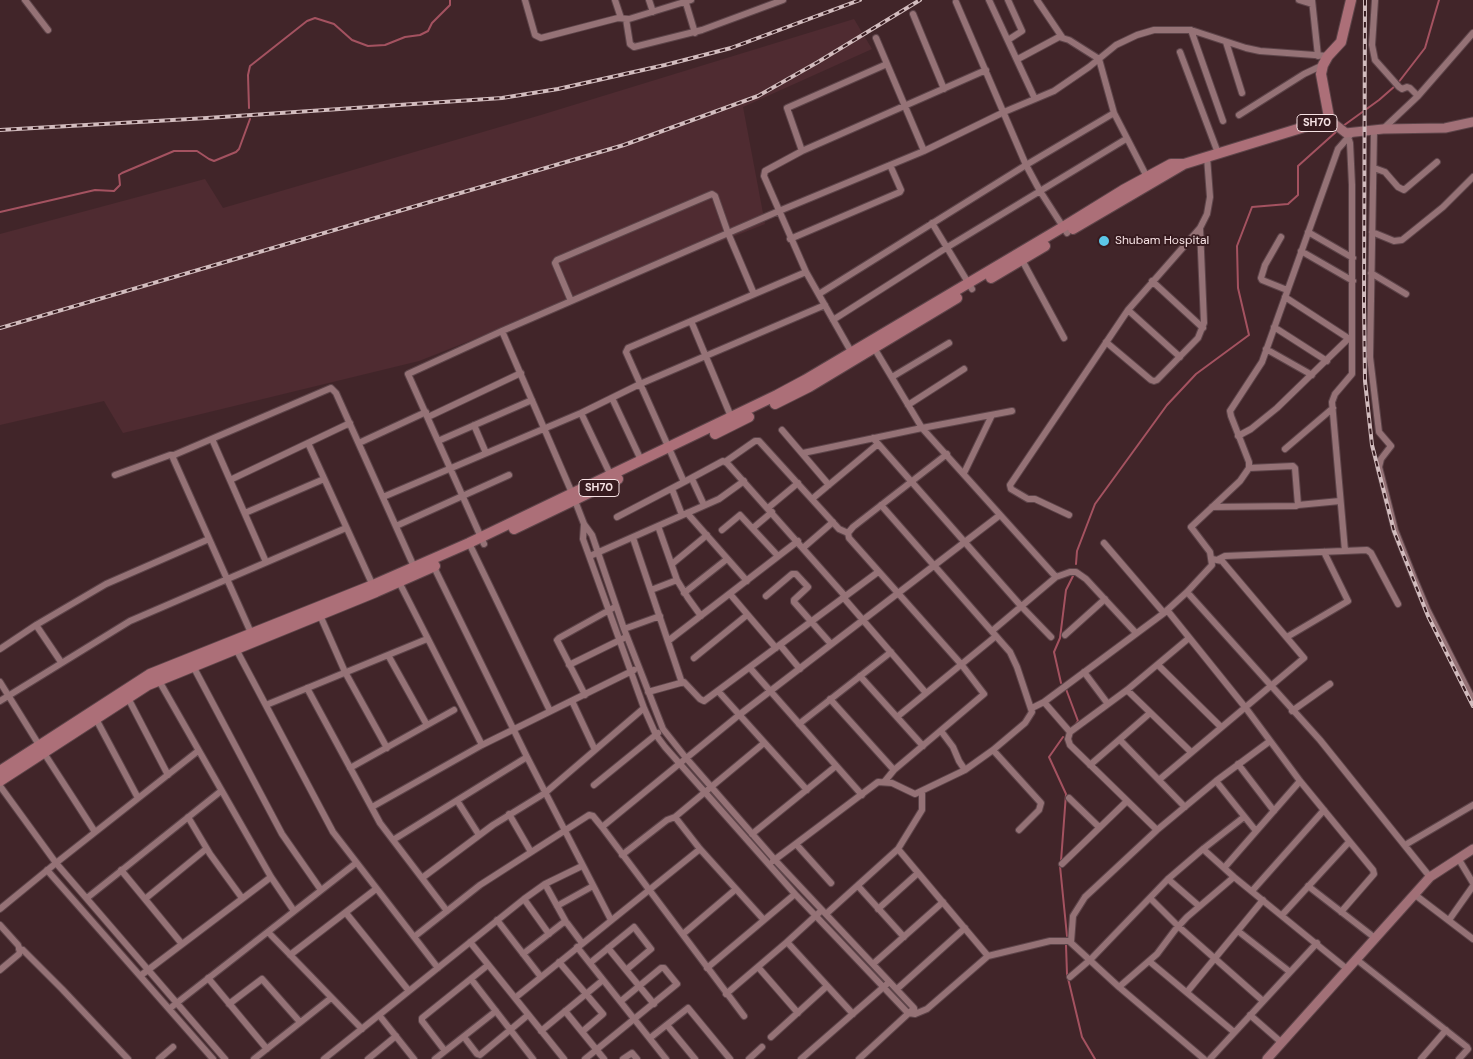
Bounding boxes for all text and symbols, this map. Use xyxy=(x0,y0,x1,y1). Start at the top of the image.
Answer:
road number: SH70 xyxy=(1297,115,1337,132)
marker: Shubam Hospital xyxy=(1097,234,1111,248)
place label: Shubam Hospital xyxy=(1115,234,1209,248)
road number: SH70 xyxy=(579,479,619,496)

